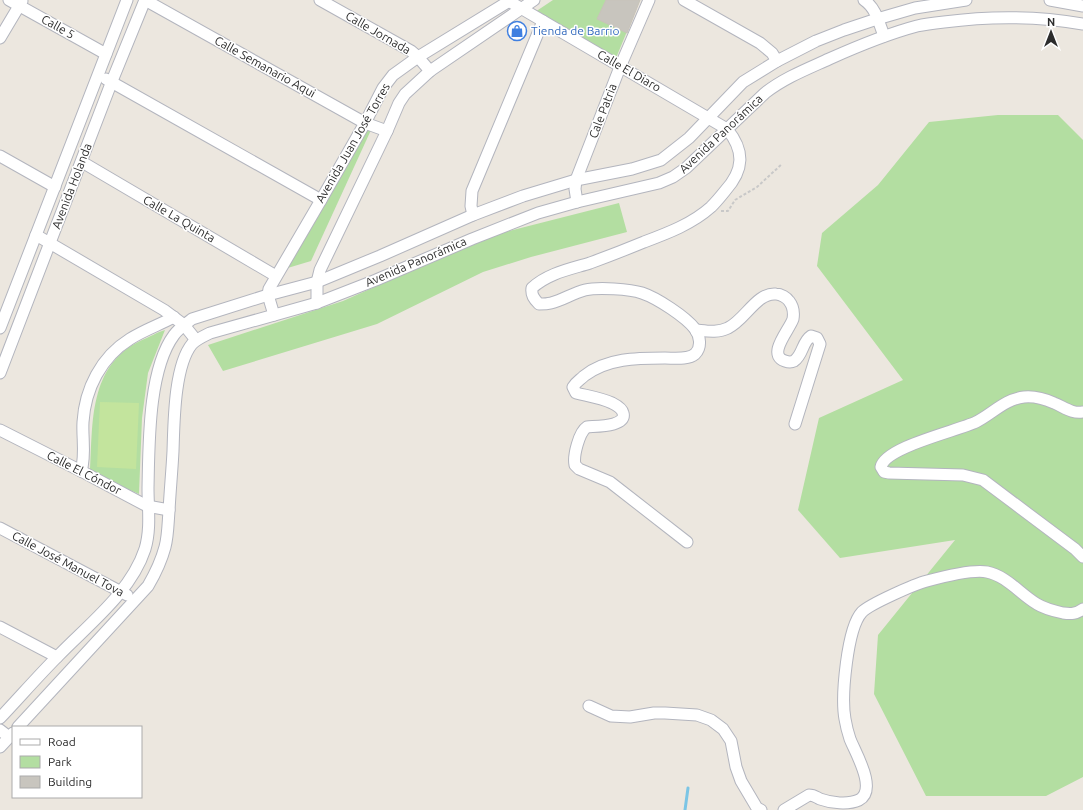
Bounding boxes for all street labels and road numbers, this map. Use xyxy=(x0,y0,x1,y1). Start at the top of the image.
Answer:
street label: Calle Jornada xyxy=(343,9,413,56)
street label: Calle 5 xyxy=(39,12,77,41)
street label: Calle Semanario Aqui xyxy=(212,33,318,100)
street label: Calle El Diaro xyxy=(595,47,663,94)
street label: Avenida Juan José Torres xyxy=(313,81,392,205)
street label: Cale Patria xyxy=(586,82,619,140)
street label: Avenida Panorámica xyxy=(677,92,765,175)
street label: Avenida Holanda xyxy=(49,141,94,230)
street label: Calle La Quinta xyxy=(141,193,218,244)
street label: Avenida Panorámica xyxy=(363,234,468,289)
street label: Calle El Cóndor xyxy=(45,448,124,497)
street label: Calle José Manuel Tova xyxy=(10,529,126,599)

